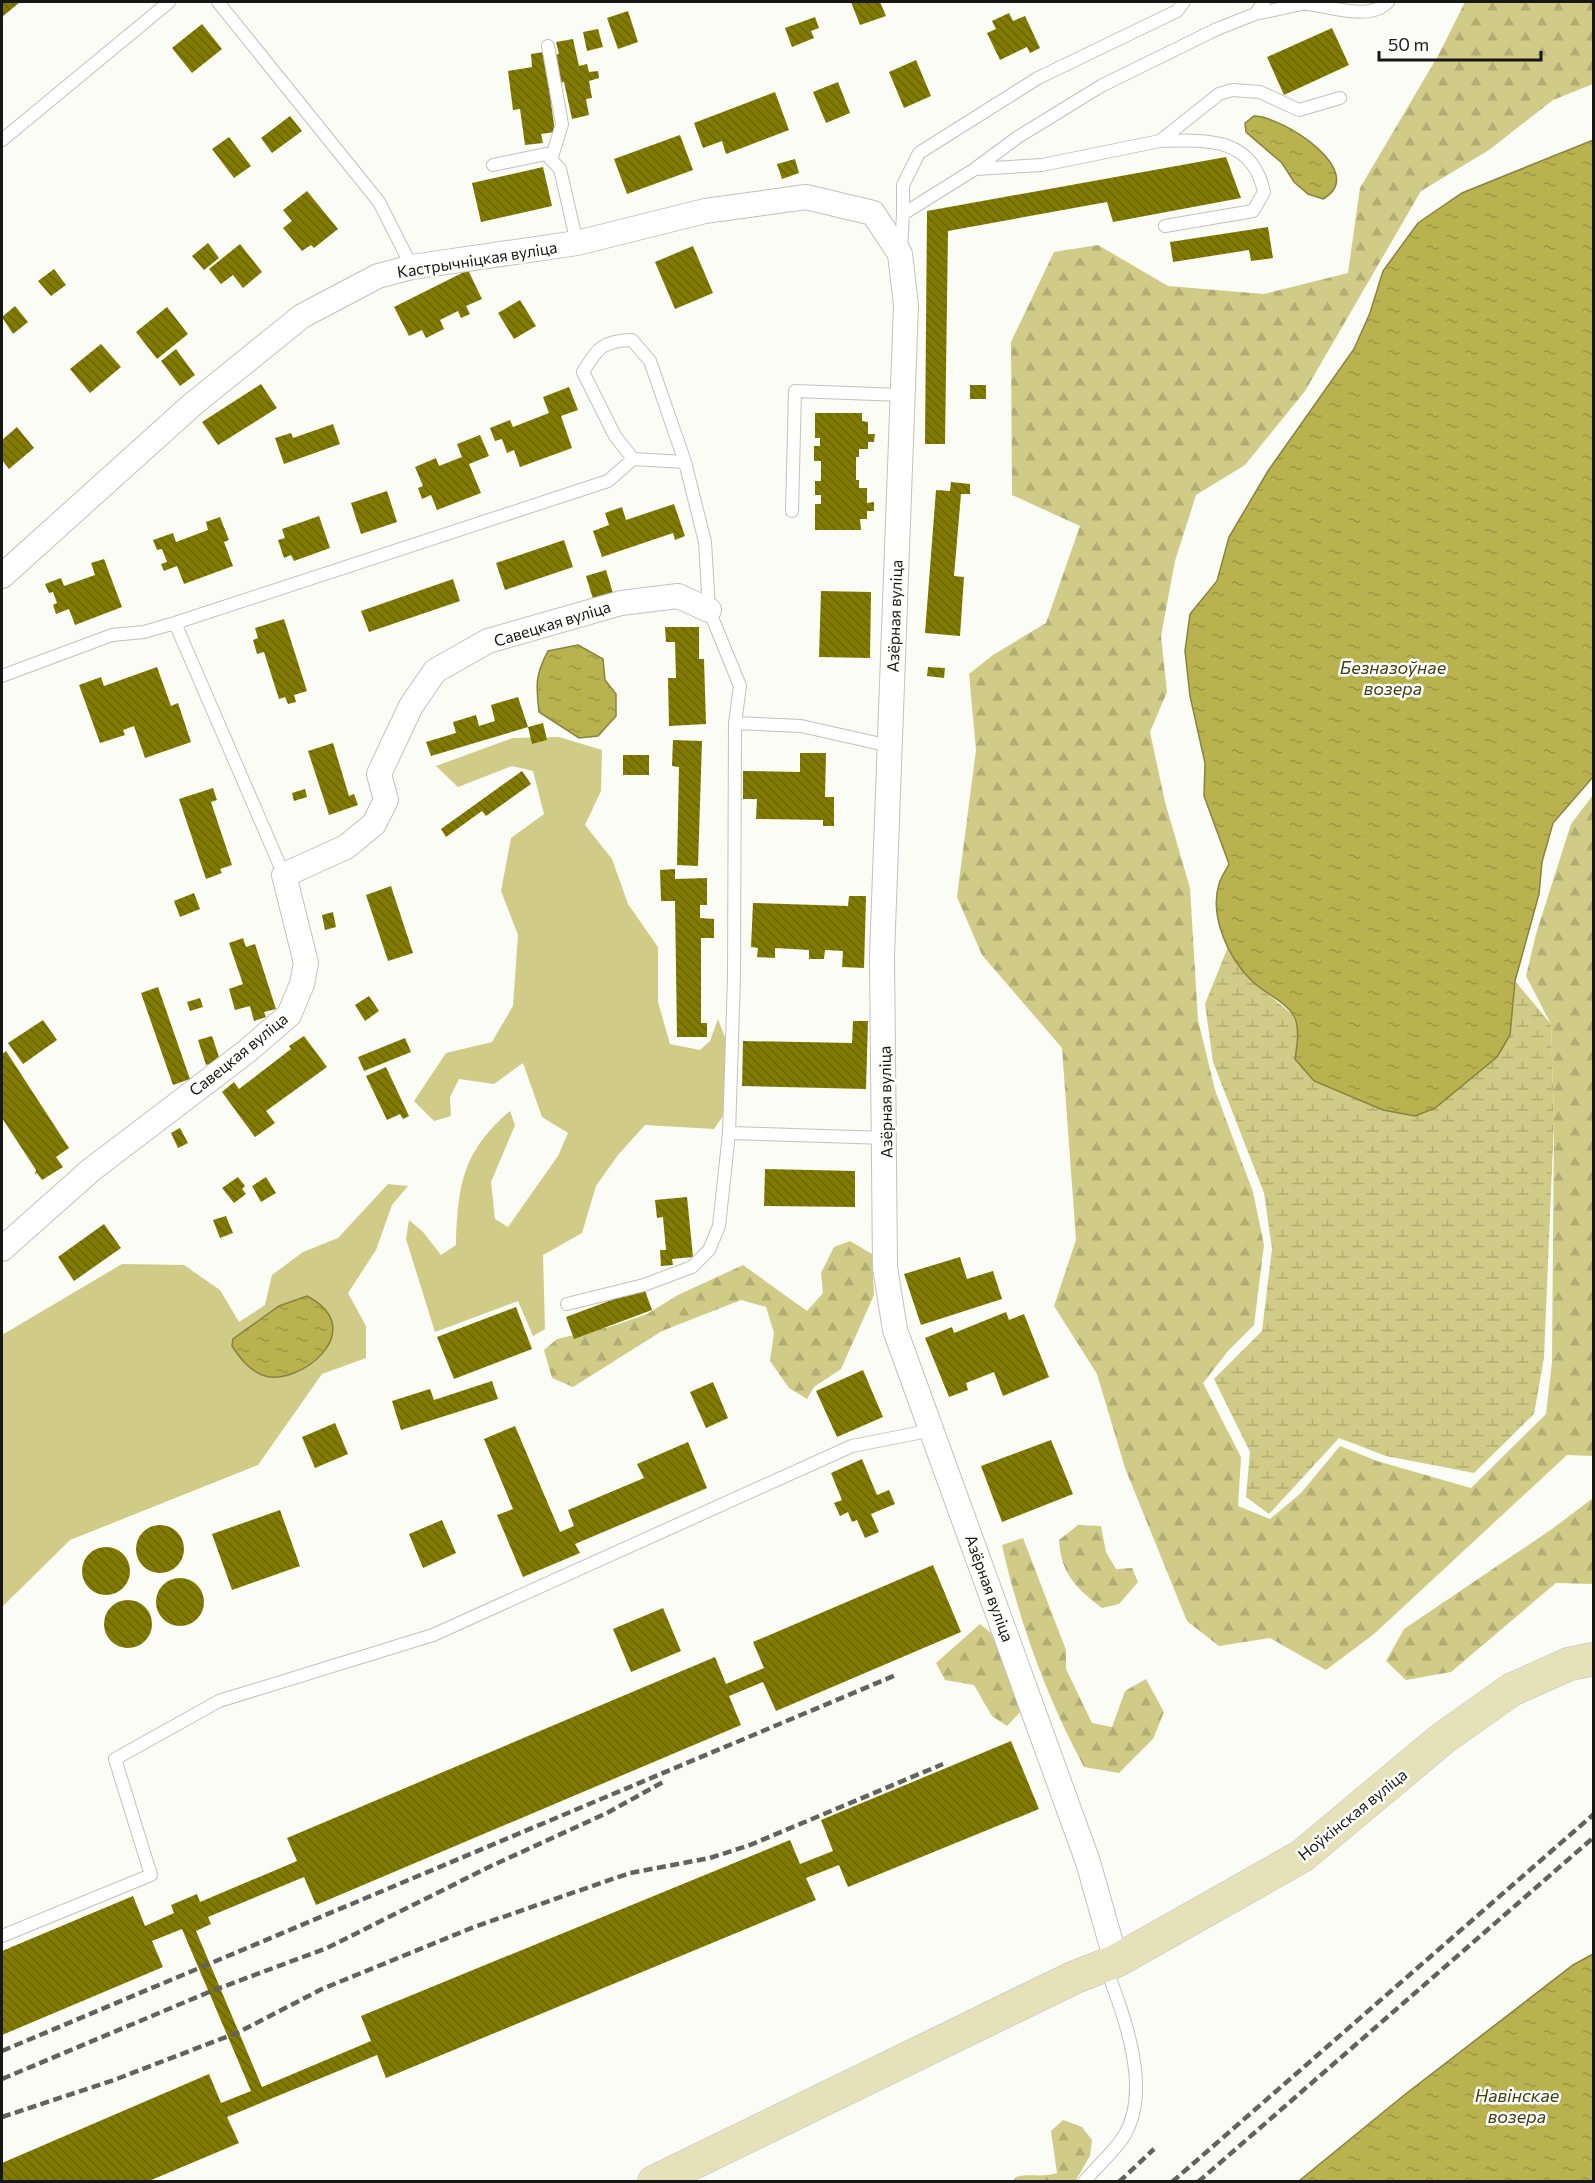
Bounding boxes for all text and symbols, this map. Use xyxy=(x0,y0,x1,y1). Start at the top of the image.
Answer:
scale bar xyxy=(1379,24,1541,62)
text: 50 m xyxy=(1388,33,1429,55)
street label: Кастрычніцкая вуліца xyxy=(396,237,558,281)
street label: Азёрная вуліца xyxy=(883,559,905,673)
street label: Савецкая вуліца xyxy=(491,596,613,650)
water label: Безназоўнае возера xyxy=(1340,656,1447,699)
street label: Савецкая вуліца xyxy=(185,1009,291,1099)
street label: Азёрная вуліца xyxy=(875,1046,895,1158)
street label: Азёрная вуліца xyxy=(962,1532,1018,1644)
street label: Ноўкінская вуліца xyxy=(1294,1764,1410,1864)
water label: Навінскае возера xyxy=(1475,2084,1560,2127)

